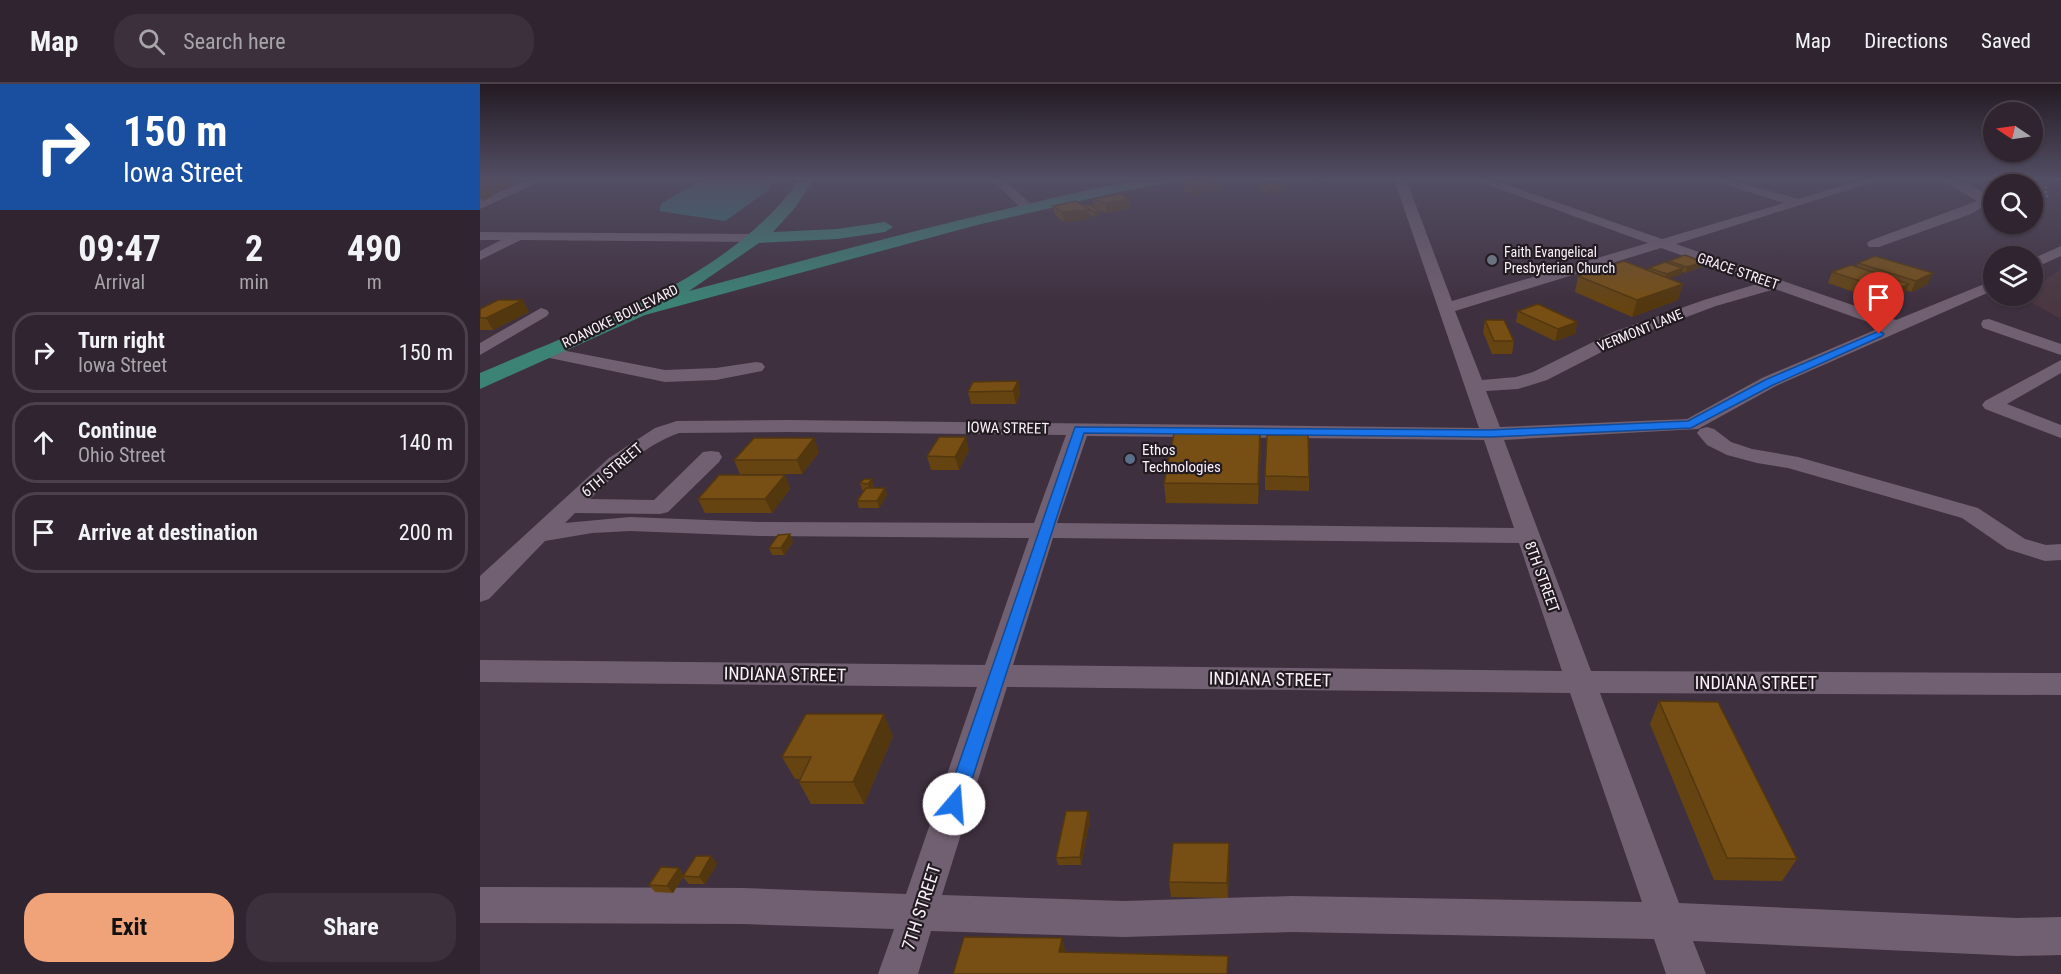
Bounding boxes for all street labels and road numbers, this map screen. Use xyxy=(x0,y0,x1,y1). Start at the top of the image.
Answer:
street label: GRACE STREET xyxy=(1695,250,1781,292)
street label: ROANOKE BOULEVARD xyxy=(559,281,681,351)
street label: VERMONT LANE xyxy=(1595,306,1685,354)
street label: IOWA STREET xyxy=(967,418,1050,438)
street label: 6TH STREET xyxy=(578,439,646,501)
street label: 8TH STREET xyxy=(1521,539,1563,615)
street label: INDIANA STREET xyxy=(724,662,846,686)
street label: INDIANA STREET xyxy=(1209,667,1331,691)
street label: INDIANA STREET xyxy=(1695,672,1817,693)
street label: 7TH STREET xyxy=(897,861,945,953)

